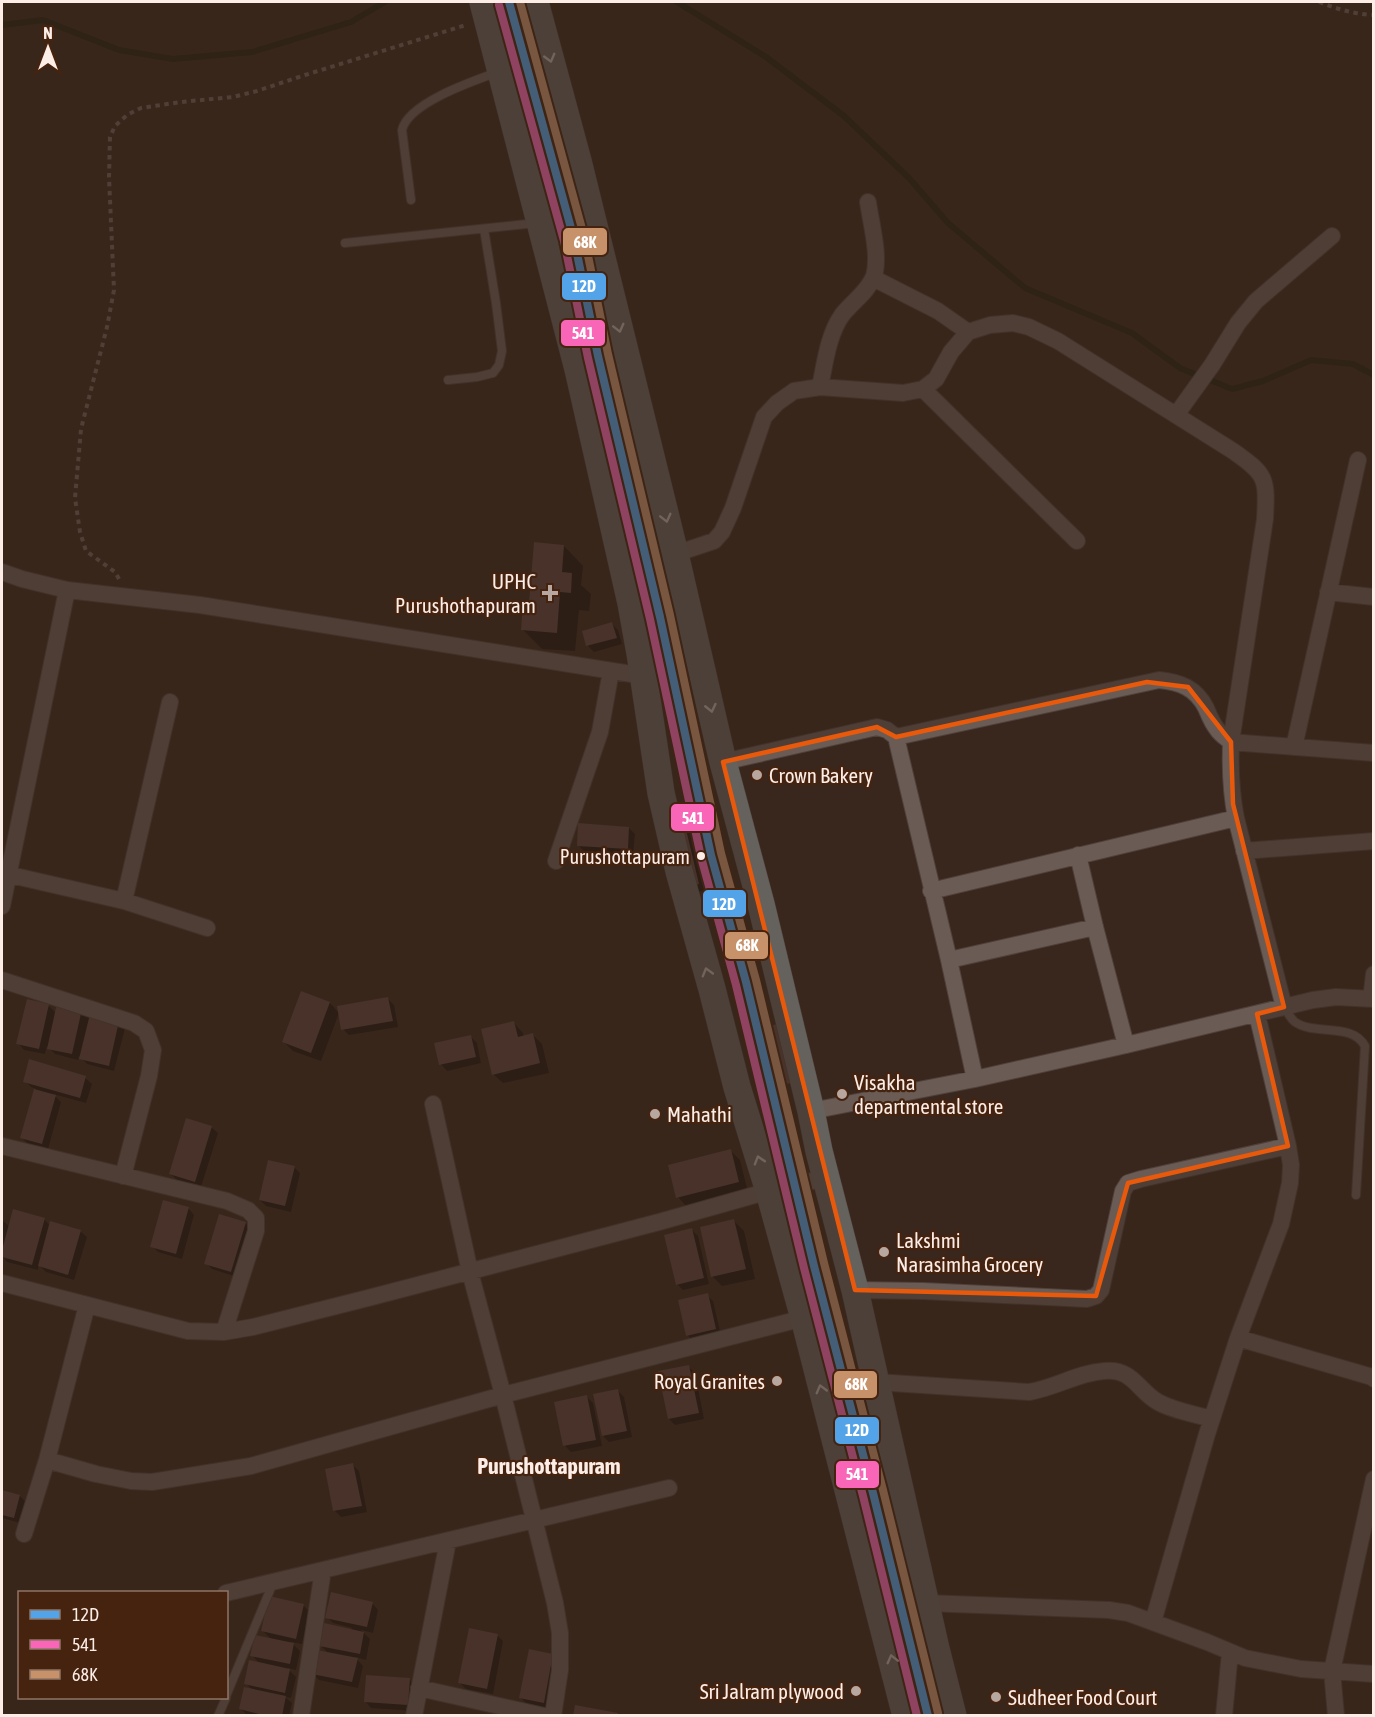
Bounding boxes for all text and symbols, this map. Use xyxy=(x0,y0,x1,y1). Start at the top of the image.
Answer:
north arrow xyxy=(18,18,78,78)
text: N xyxy=(43,24,53,42)
one-way arrow xyxy=(543,53,556,63)
line badge: 68K xyxy=(562,227,608,256)
text: 68K xyxy=(574,233,597,251)
line badge: 12D xyxy=(561,272,607,301)
text: 12D xyxy=(572,277,596,295)
line badge: 541 xyxy=(560,319,606,347)
one-way arrow xyxy=(612,323,625,333)
text: 541 xyxy=(572,324,595,342)
one-way arrow xyxy=(658,513,671,523)
place label: UPHC Purushothapuram xyxy=(395,569,537,617)
marker: UPHC Purushothapuram xyxy=(541,584,559,602)
one-way arrow xyxy=(703,702,716,712)
place label: Crown Bakery xyxy=(769,763,873,787)
marker: Crown Bakery xyxy=(750,768,764,782)
line badge: 541 xyxy=(670,803,715,832)
text: 541 xyxy=(682,809,705,827)
place label: Purushottapuram xyxy=(560,845,690,868)
marker: Purushottapuram xyxy=(695,850,707,862)
line badge: 12D xyxy=(702,889,747,918)
text: 12D xyxy=(712,895,736,913)
line badge: 68K xyxy=(724,931,769,960)
text: 68K xyxy=(736,936,759,954)
one-way arrow xyxy=(702,967,714,978)
place label: Visakha departmental store xyxy=(854,1070,1003,1118)
marker: Visakha departmental store xyxy=(835,1087,849,1101)
place label: Mahathi xyxy=(667,1102,732,1126)
marker: Mahathi xyxy=(648,1107,662,1121)
one-way arrow xyxy=(754,1155,766,1166)
place label: Lakshmi Narasimha Grocery xyxy=(896,1228,1044,1276)
marker: Lakshmi Narasimha Grocery xyxy=(877,1245,891,1259)
place label: Royal Granites xyxy=(654,1369,765,1393)
line badge: 68K xyxy=(833,1370,878,1399)
marker: Royal Granites xyxy=(770,1374,784,1388)
text: 68K xyxy=(845,1375,868,1393)
one-way arrow xyxy=(816,1384,828,1395)
line badge: 12D xyxy=(834,1416,880,1445)
text: 12D xyxy=(845,1421,869,1439)
district label: Purushottapuram xyxy=(477,1453,621,1479)
line badge: 541 xyxy=(835,1460,880,1489)
text: 541 xyxy=(846,1465,869,1483)
legend xyxy=(18,1591,228,1699)
text: 12D xyxy=(72,1604,99,1625)
text: 541 xyxy=(72,1634,97,1655)
one-way arrow xyxy=(887,1654,899,1665)
text: 68K xyxy=(72,1664,98,1685)
place label: Sri Jalram plywood xyxy=(700,1679,844,1703)
marker: Sri Jalram plywood xyxy=(849,1684,863,1698)
place label: Sudheer Food Court xyxy=(1008,1685,1157,1709)
marker: Sudheer Food Court xyxy=(989,1690,1003,1704)

